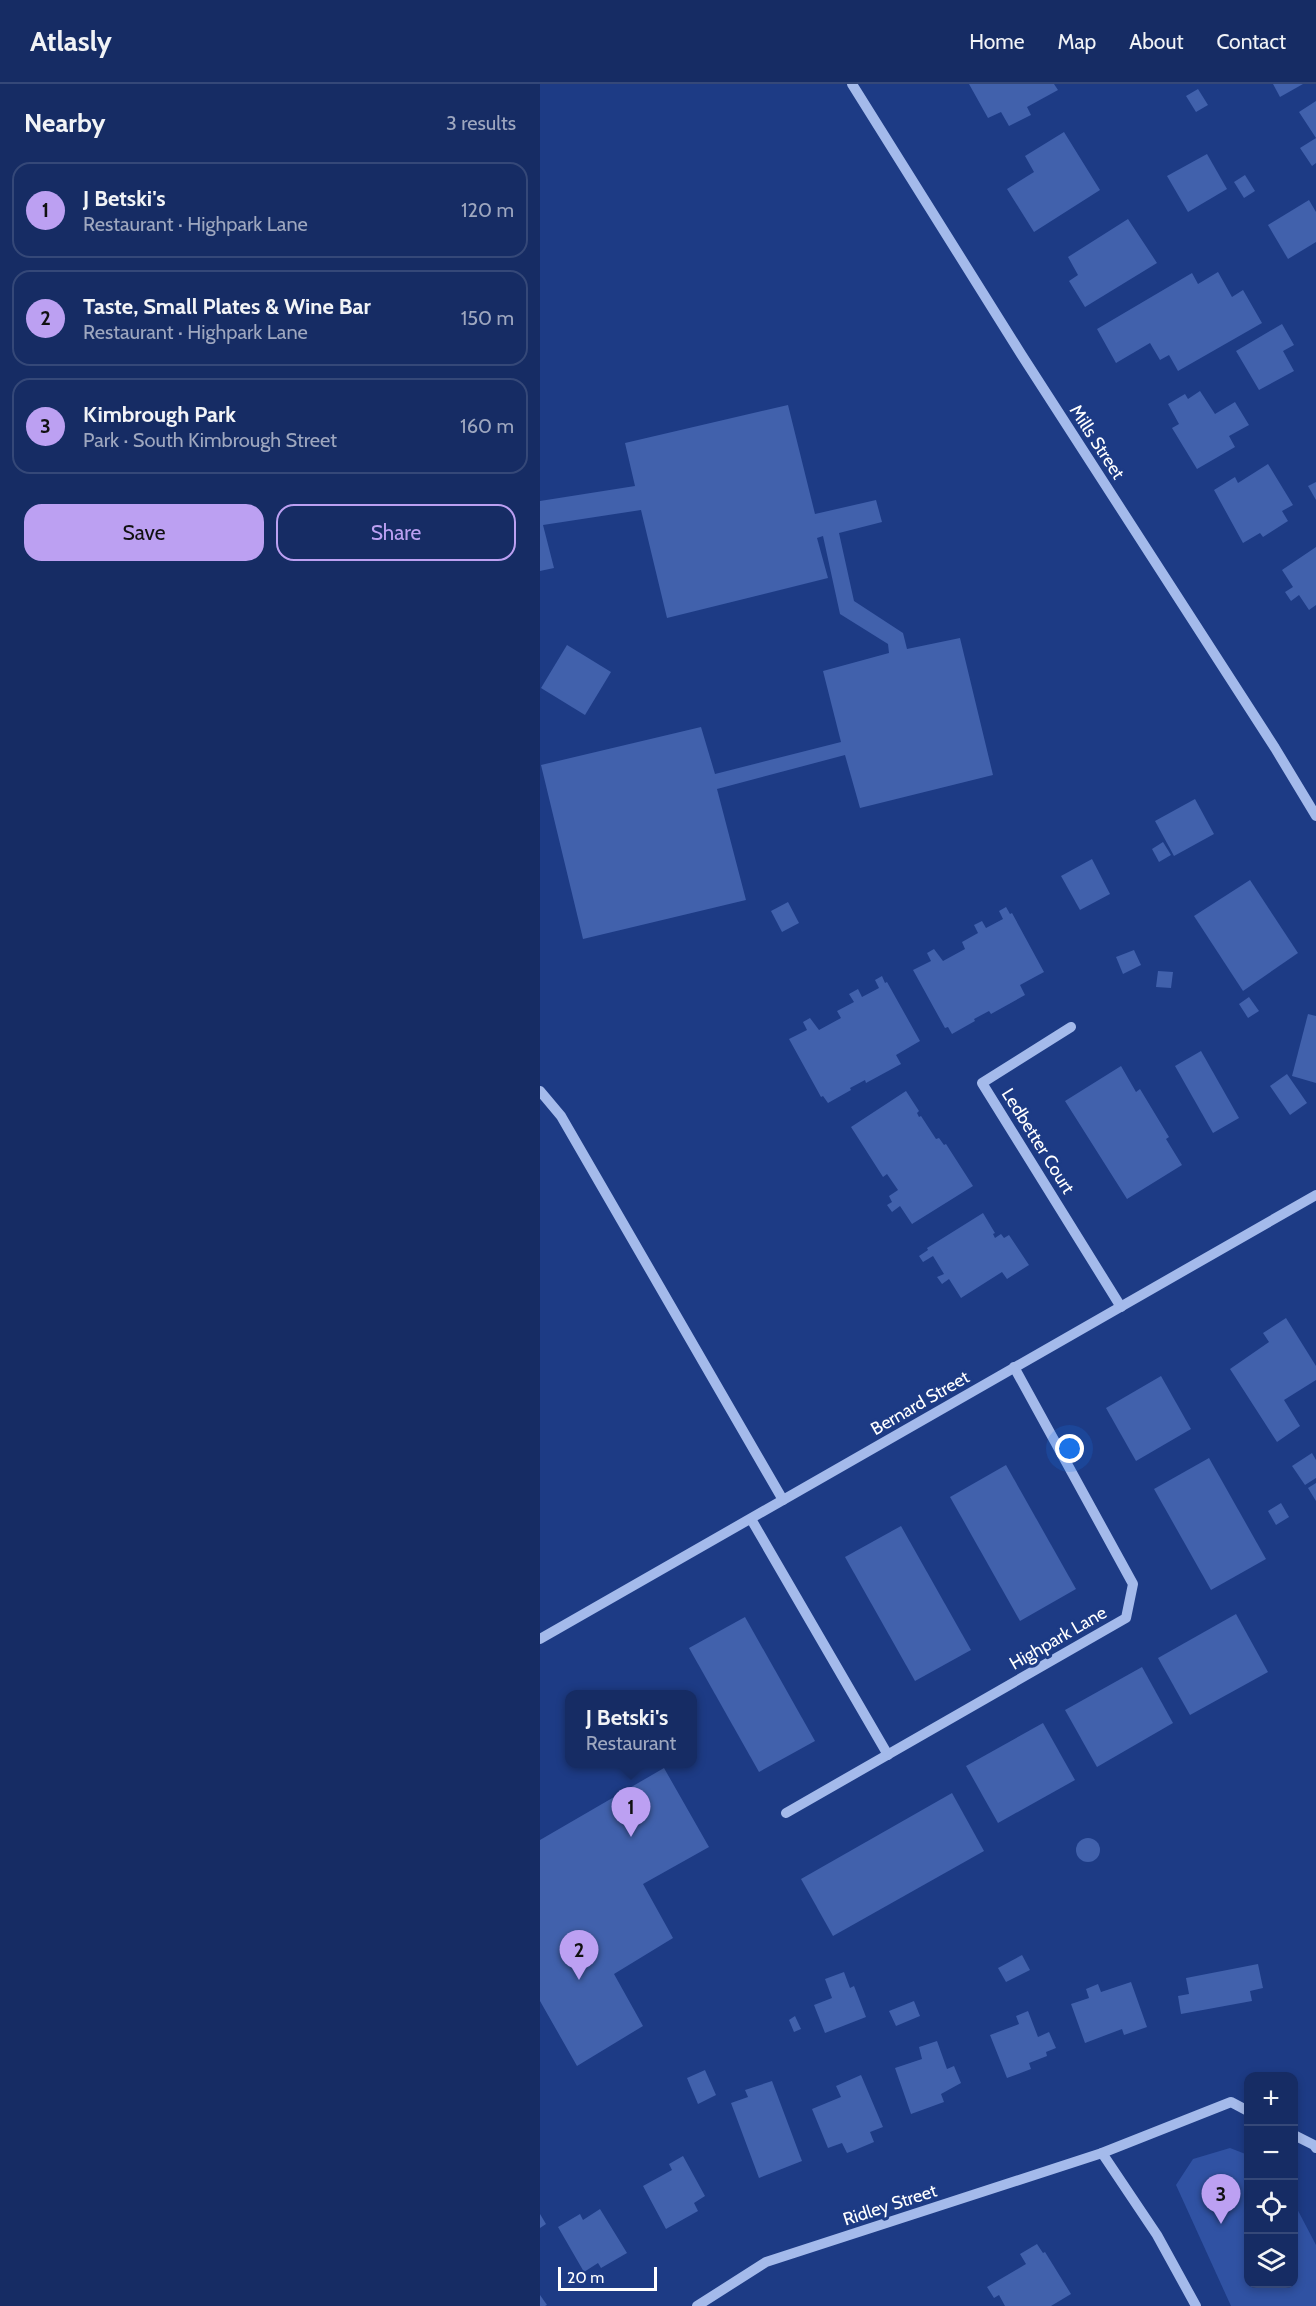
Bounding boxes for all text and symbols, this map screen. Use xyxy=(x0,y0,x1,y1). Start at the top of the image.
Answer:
text: Atlasly xyxy=(30,24,112,58)
text: Home xyxy=(969,29,1025,54)
text: Map xyxy=(1058,29,1096,54)
text: About xyxy=(1129,29,1183,54)
text: Contact xyxy=(1216,29,1286,54)
text: Nearby xyxy=(24,107,105,139)
text: 3 results xyxy=(446,111,516,135)
text: J Betski's xyxy=(83,185,166,212)
text: 1 xyxy=(42,198,49,222)
text: 120 m xyxy=(461,198,514,222)
text: Restaurant · Highpark Lane xyxy=(83,212,308,236)
text: Taste, Small Plates & Wine Bar xyxy=(83,293,371,320)
text: 2 xyxy=(40,306,51,330)
text: 150 m xyxy=(461,306,514,330)
text: Restaurant · Highpark Lane xyxy=(83,320,308,344)
text: Kimbrough Park xyxy=(83,401,236,428)
street label: Mills Street xyxy=(1065,401,1129,483)
text: 3 xyxy=(40,414,51,438)
text: 160 m xyxy=(460,414,514,438)
text: Park · South Kimbrough Street xyxy=(83,428,337,452)
button: Save xyxy=(24,504,264,561)
button: Share xyxy=(276,504,516,561)
street label: Ledbetter Court xyxy=(997,1084,1079,1198)
street label: Bernard Street xyxy=(867,1366,973,1440)
your location xyxy=(1055,1434,1084,1463)
street label: Highpark Lane xyxy=(1006,1601,1110,1675)
popup xyxy=(565,1690,697,1768)
text: J Betski's xyxy=(586,1704,668,1731)
text: Restaurant xyxy=(586,1731,676,1755)
pin: 1 xyxy=(612,1788,650,1837)
pin: 2 xyxy=(560,1930,598,1980)
map controls xyxy=(1244,2072,1298,2288)
button: + xyxy=(1244,2072,1298,2126)
button: − xyxy=(1244,2126,1298,2180)
pin: 3 xyxy=(1202,2174,1240,2224)
street label: Ridley Street xyxy=(840,2180,940,2230)
button: locate xyxy=(1244,2180,1298,2234)
button: layers xyxy=(1244,2234,1298,2288)
scale bar xyxy=(558,2264,657,2292)
text: 20 m xyxy=(567,2268,604,2287)

